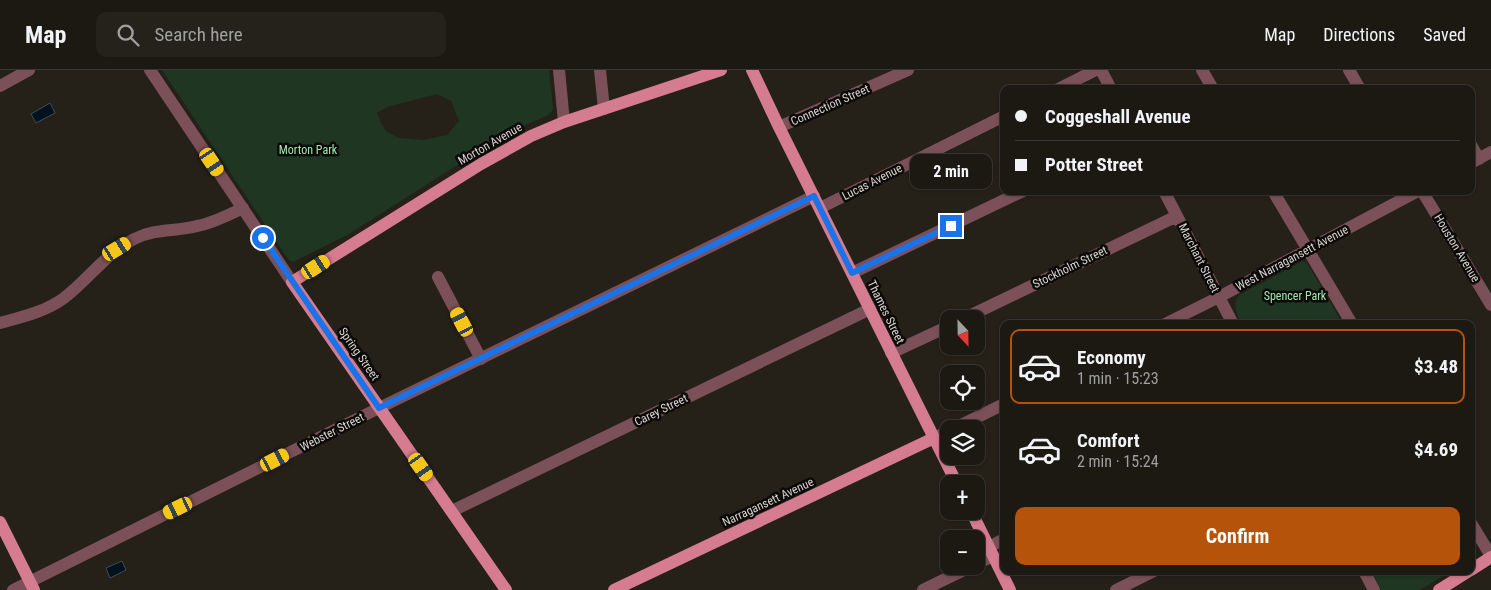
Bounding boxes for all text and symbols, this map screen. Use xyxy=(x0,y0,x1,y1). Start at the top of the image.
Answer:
search box xyxy=(96,12,446,57)
text: Map xyxy=(25,21,66,49)
icon: search xyxy=(114,21,142,49)
text: Search here xyxy=(154,23,243,46)
text: Map xyxy=(1264,24,1295,45)
text: Directions xyxy=(1323,24,1395,45)
text: Saved xyxy=(1423,24,1466,45)
street label: Connection Street xyxy=(788,81,872,129)
text: Coggeshall Avenue xyxy=(1045,105,1191,128)
street label: Morton Avenue xyxy=(455,120,525,168)
park label: Morton Park xyxy=(279,143,338,157)
car xyxy=(197,145,226,179)
text: Potter Street xyxy=(1045,153,1143,176)
callout: 2 min xyxy=(910,154,992,188)
street label: Lucas Avenue xyxy=(840,161,905,203)
text: 2 min xyxy=(933,162,969,181)
street label: Houston Avenue xyxy=(1431,211,1483,285)
route end xyxy=(940,215,962,237)
street label: Marchant Street xyxy=(1176,221,1223,295)
street label: West Narragansett Avenue xyxy=(1233,222,1351,294)
route start xyxy=(252,227,274,249)
car xyxy=(100,235,133,263)
street label: Stockholm Street xyxy=(1030,243,1110,291)
car xyxy=(299,253,332,281)
street label: Thames Street xyxy=(865,278,908,346)
park label: Spencer Park xyxy=(1264,289,1327,303)
car xyxy=(448,305,475,339)
north arrow xyxy=(940,310,985,355)
map controls xyxy=(940,310,985,575)
street label: Spring Street xyxy=(336,325,383,383)
icon: car xyxy=(1017,344,1062,389)
text: Economy xyxy=(1077,346,1146,369)
text: $3.48 xyxy=(1414,355,1458,378)
button: locate xyxy=(940,365,985,410)
text: 1 min · 15:23 xyxy=(1077,369,1159,388)
street label: Carey Street xyxy=(632,391,690,429)
street label: Webster Street xyxy=(298,410,367,454)
button: layers xyxy=(940,420,985,465)
icon: car xyxy=(1017,427,1062,472)
text: Comfort xyxy=(1077,429,1140,452)
text: $4.69 xyxy=(1414,438,1458,461)
car xyxy=(258,447,291,473)
car xyxy=(406,450,435,484)
text: 2 min · 15:24 xyxy=(1077,452,1159,471)
street label: Narragansett Avenue xyxy=(720,475,816,529)
button: + xyxy=(940,475,985,520)
car xyxy=(161,495,194,521)
button: Confirm xyxy=(1015,507,1460,565)
button: − xyxy=(940,530,985,575)

